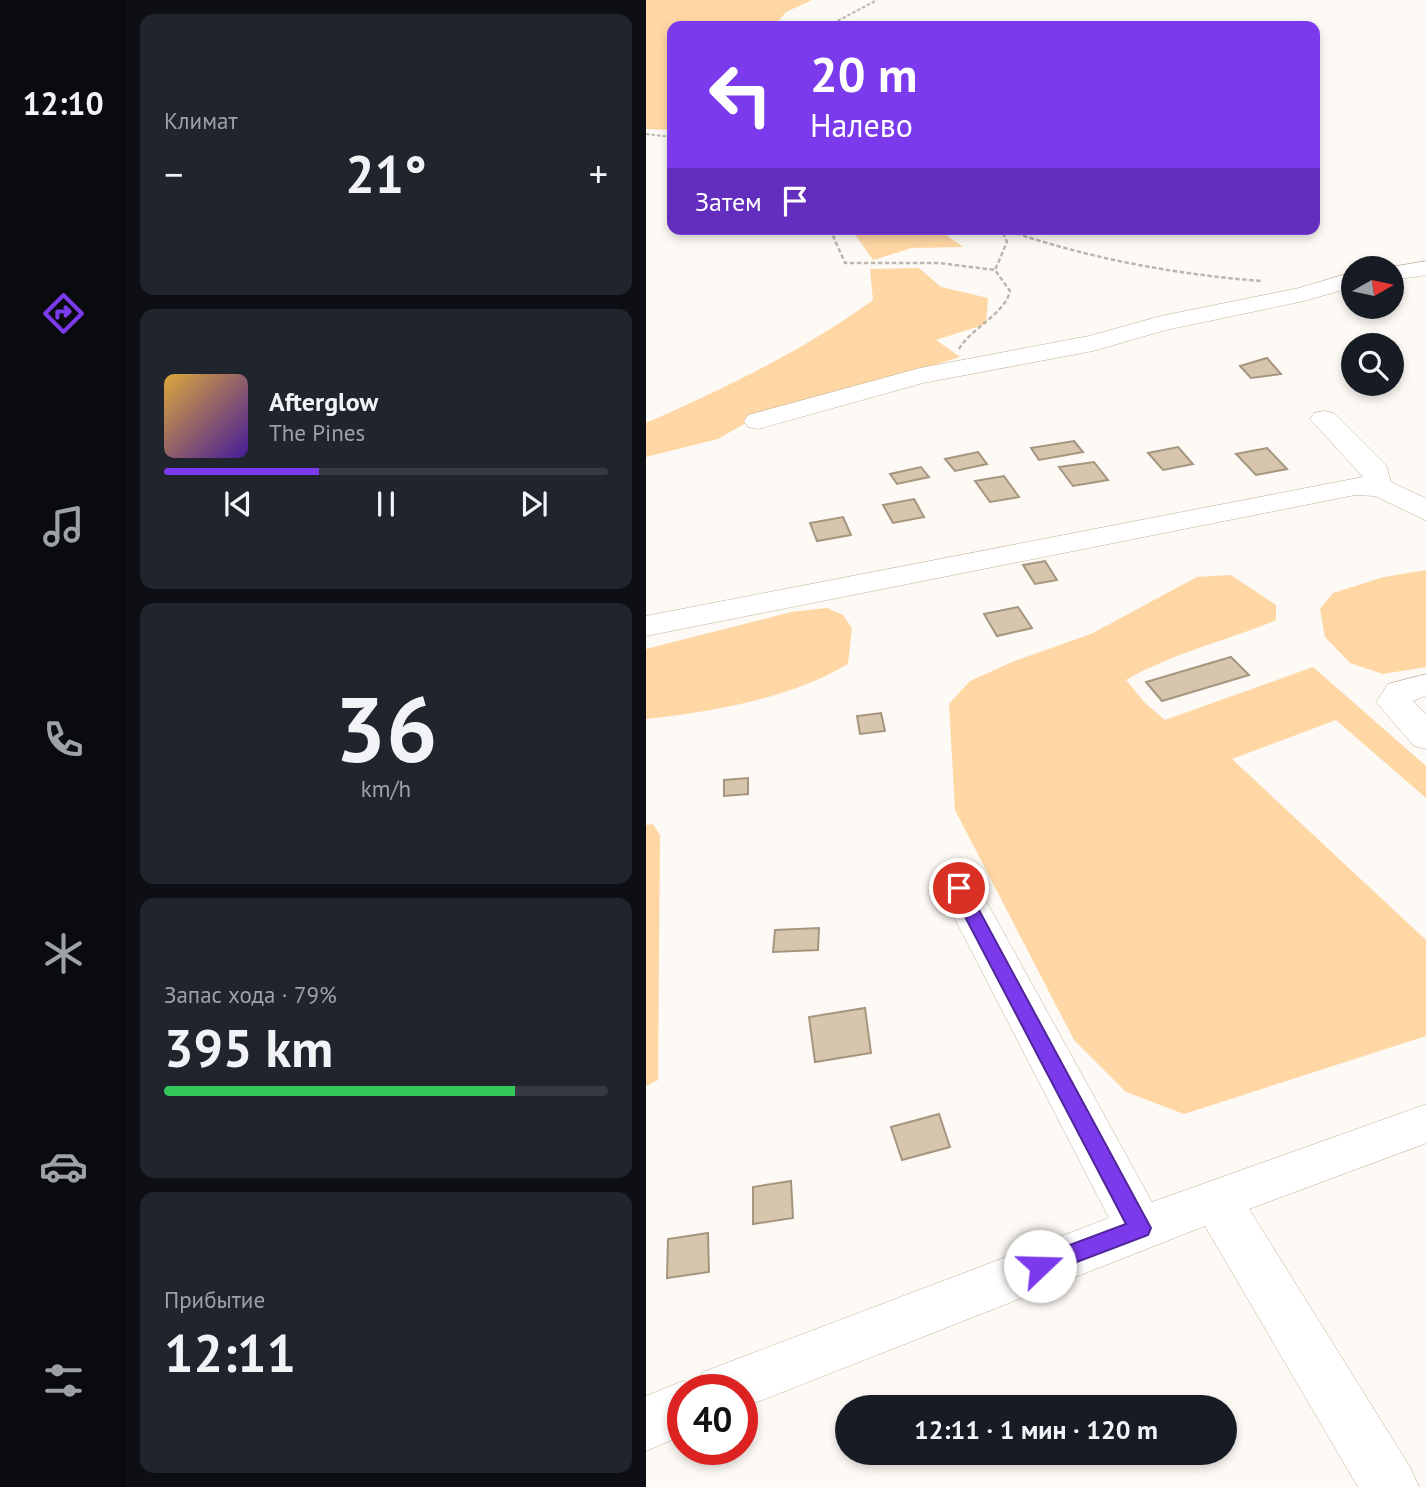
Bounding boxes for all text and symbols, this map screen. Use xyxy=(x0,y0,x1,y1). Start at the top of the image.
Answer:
text: 20 m xyxy=(810,42,917,106)
icon: left xyxy=(695,49,786,140)
text: 12:10 xyxy=(22,82,104,124)
text: Налево xyxy=(810,104,913,146)
text: Климат xyxy=(164,106,238,135)
text: 21° xyxy=(345,140,427,207)
text: − xyxy=(164,149,183,198)
text: + xyxy=(589,149,608,198)
icon: arrive xyxy=(776,182,814,220)
text: Затем xyxy=(695,185,762,218)
north arrow xyxy=(1341,256,1404,318)
map controls xyxy=(1341,256,1404,396)
icon: directions xyxy=(39,289,88,338)
button: search xyxy=(1341,333,1404,396)
text: Afterglow xyxy=(269,385,378,418)
text: The Pines xyxy=(269,418,365,447)
icon: previous xyxy=(219,485,257,523)
icon: pause xyxy=(367,485,405,523)
icon: next xyxy=(515,485,553,523)
icon: music xyxy=(39,502,88,551)
text: 36 xyxy=(334,669,438,787)
icon: phone xyxy=(39,715,88,764)
text: km/h xyxy=(361,774,411,803)
pin xyxy=(929,858,989,918)
icon: arrive xyxy=(940,869,978,907)
icon: climate xyxy=(39,929,88,978)
text: Запас хода · 79% xyxy=(164,980,337,1009)
text: 395 km xyxy=(164,1014,333,1081)
icon: car xyxy=(39,1142,88,1191)
position arrow xyxy=(1003,1229,1077,1303)
text: Прибытие xyxy=(164,1285,265,1314)
text: 12:11 xyxy=(164,1319,296,1386)
icon: filters xyxy=(39,1356,88,1405)
speed limit sign: 40 xyxy=(667,1374,758,1465)
text: 12:11 · 1 мин · 120 m xyxy=(914,1413,1158,1446)

